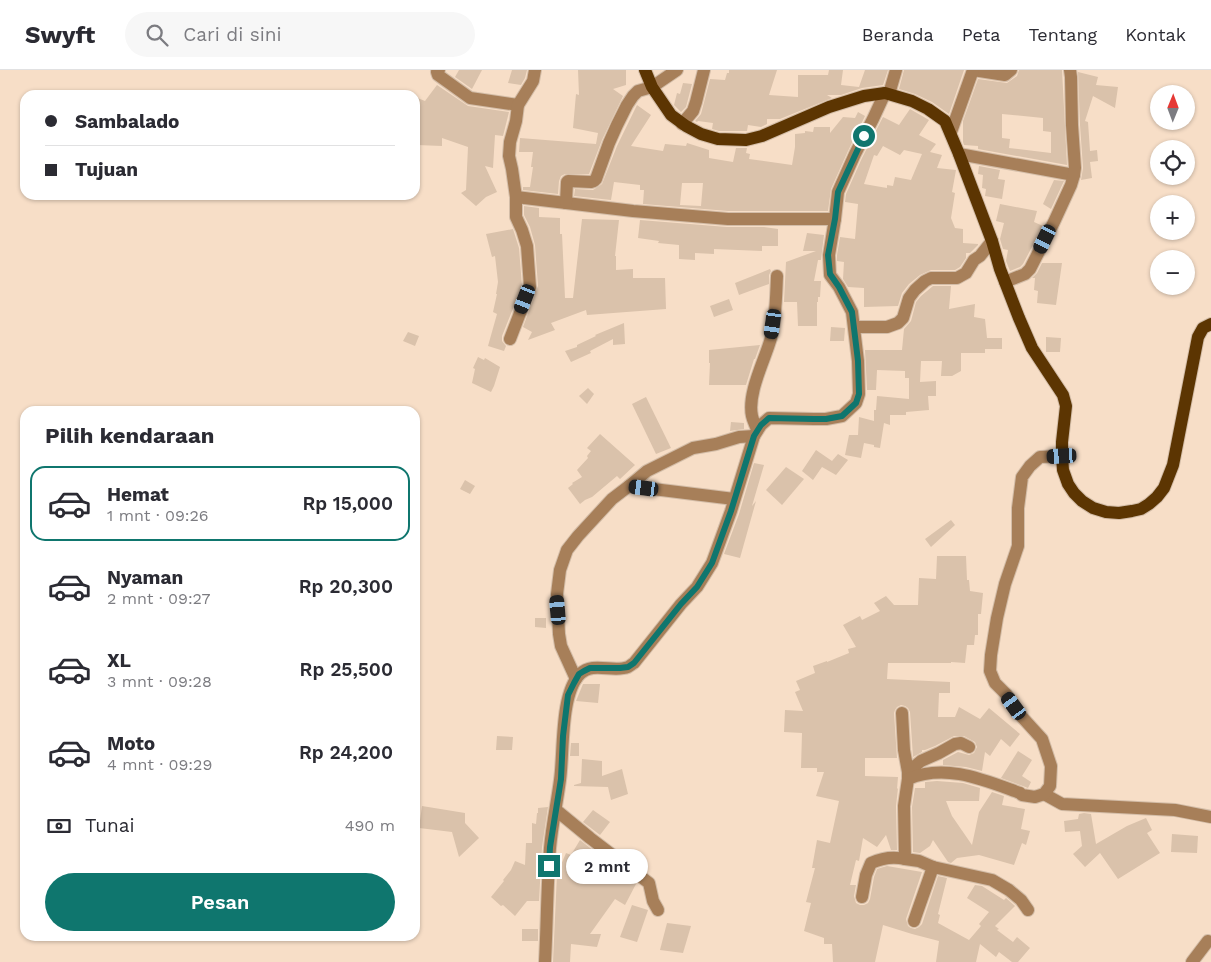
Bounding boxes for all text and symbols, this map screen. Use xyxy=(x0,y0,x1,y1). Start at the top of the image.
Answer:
search box xyxy=(125,12,475,57)
text: Swyft xyxy=(25,21,95,49)
icon: search xyxy=(143,21,171,49)
text: Cari di sini xyxy=(183,23,282,46)
text: Beranda xyxy=(862,24,934,45)
text: Peta xyxy=(962,24,1000,45)
text: Tentang xyxy=(1028,24,1097,45)
text: Kontak xyxy=(1125,24,1186,45)
north arrow xyxy=(1150,85,1195,130)
map controls xyxy=(1150,85,1195,295)
text: Sambalado xyxy=(75,110,179,133)
route start xyxy=(853,125,875,147)
button: locate xyxy=(1150,140,1195,185)
text: Tujuan xyxy=(75,158,138,181)
button: + xyxy=(1150,195,1195,240)
car xyxy=(1031,222,1058,256)
button: − xyxy=(1150,250,1195,295)
car xyxy=(512,282,537,316)
car xyxy=(763,308,782,340)
text: Pilih kendaraan xyxy=(45,423,214,448)
car xyxy=(1046,448,1077,464)
car xyxy=(628,479,659,497)
icon: car xyxy=(47,481,92,526)
text: Hemat xyxy=(107,483,169,506)
text: Rp 15,000 xyxy=(302,492,393,515)
text: 1 mnt · 09:26 xyxy=(107,506,209,525)
icon: car xyxy=(47,564,92,609)
text: Nyaman xyxy=(107,566,183,589)
text: Rp 20,300 xyxy=(299,575,393,598)
text: 2 mnt · 09:27 xyxy=(107,589,211,608)
car xyxy=(549,594,566,626)
icon: car xyxy=(47,647,92,692)
text: XL xyxy=(107,649,131,672)
text: Rp 25,500 xyxy=(300,658,393,681)
text: 3 mnt · 09:28 xyxy=(107,672,212,691)
car xyxy=(999,689,1028,723)
icon: car xyxy=(47,730,92,775)
text: Moto xyxy=(107,732,155,755)
text: Rp 24,200 xyxy=(299,741,393,764)
text: 4 mnt · 09:29 xyxy=(107,755,212,774)
icon: cash xyxy=(45,812,73,840)
text: Tunai xyxy=(85,814,135,837)
text: 490 m xyxy=(345,816,395,835)
callout: 2 mnt xyxy=(566,848,649,884)
route end xyxy=(538,855,560,877)
text: 2 mnt xyxy=(584,857,630,876)
button: Pesan xyxy=(45,873,395,931)

